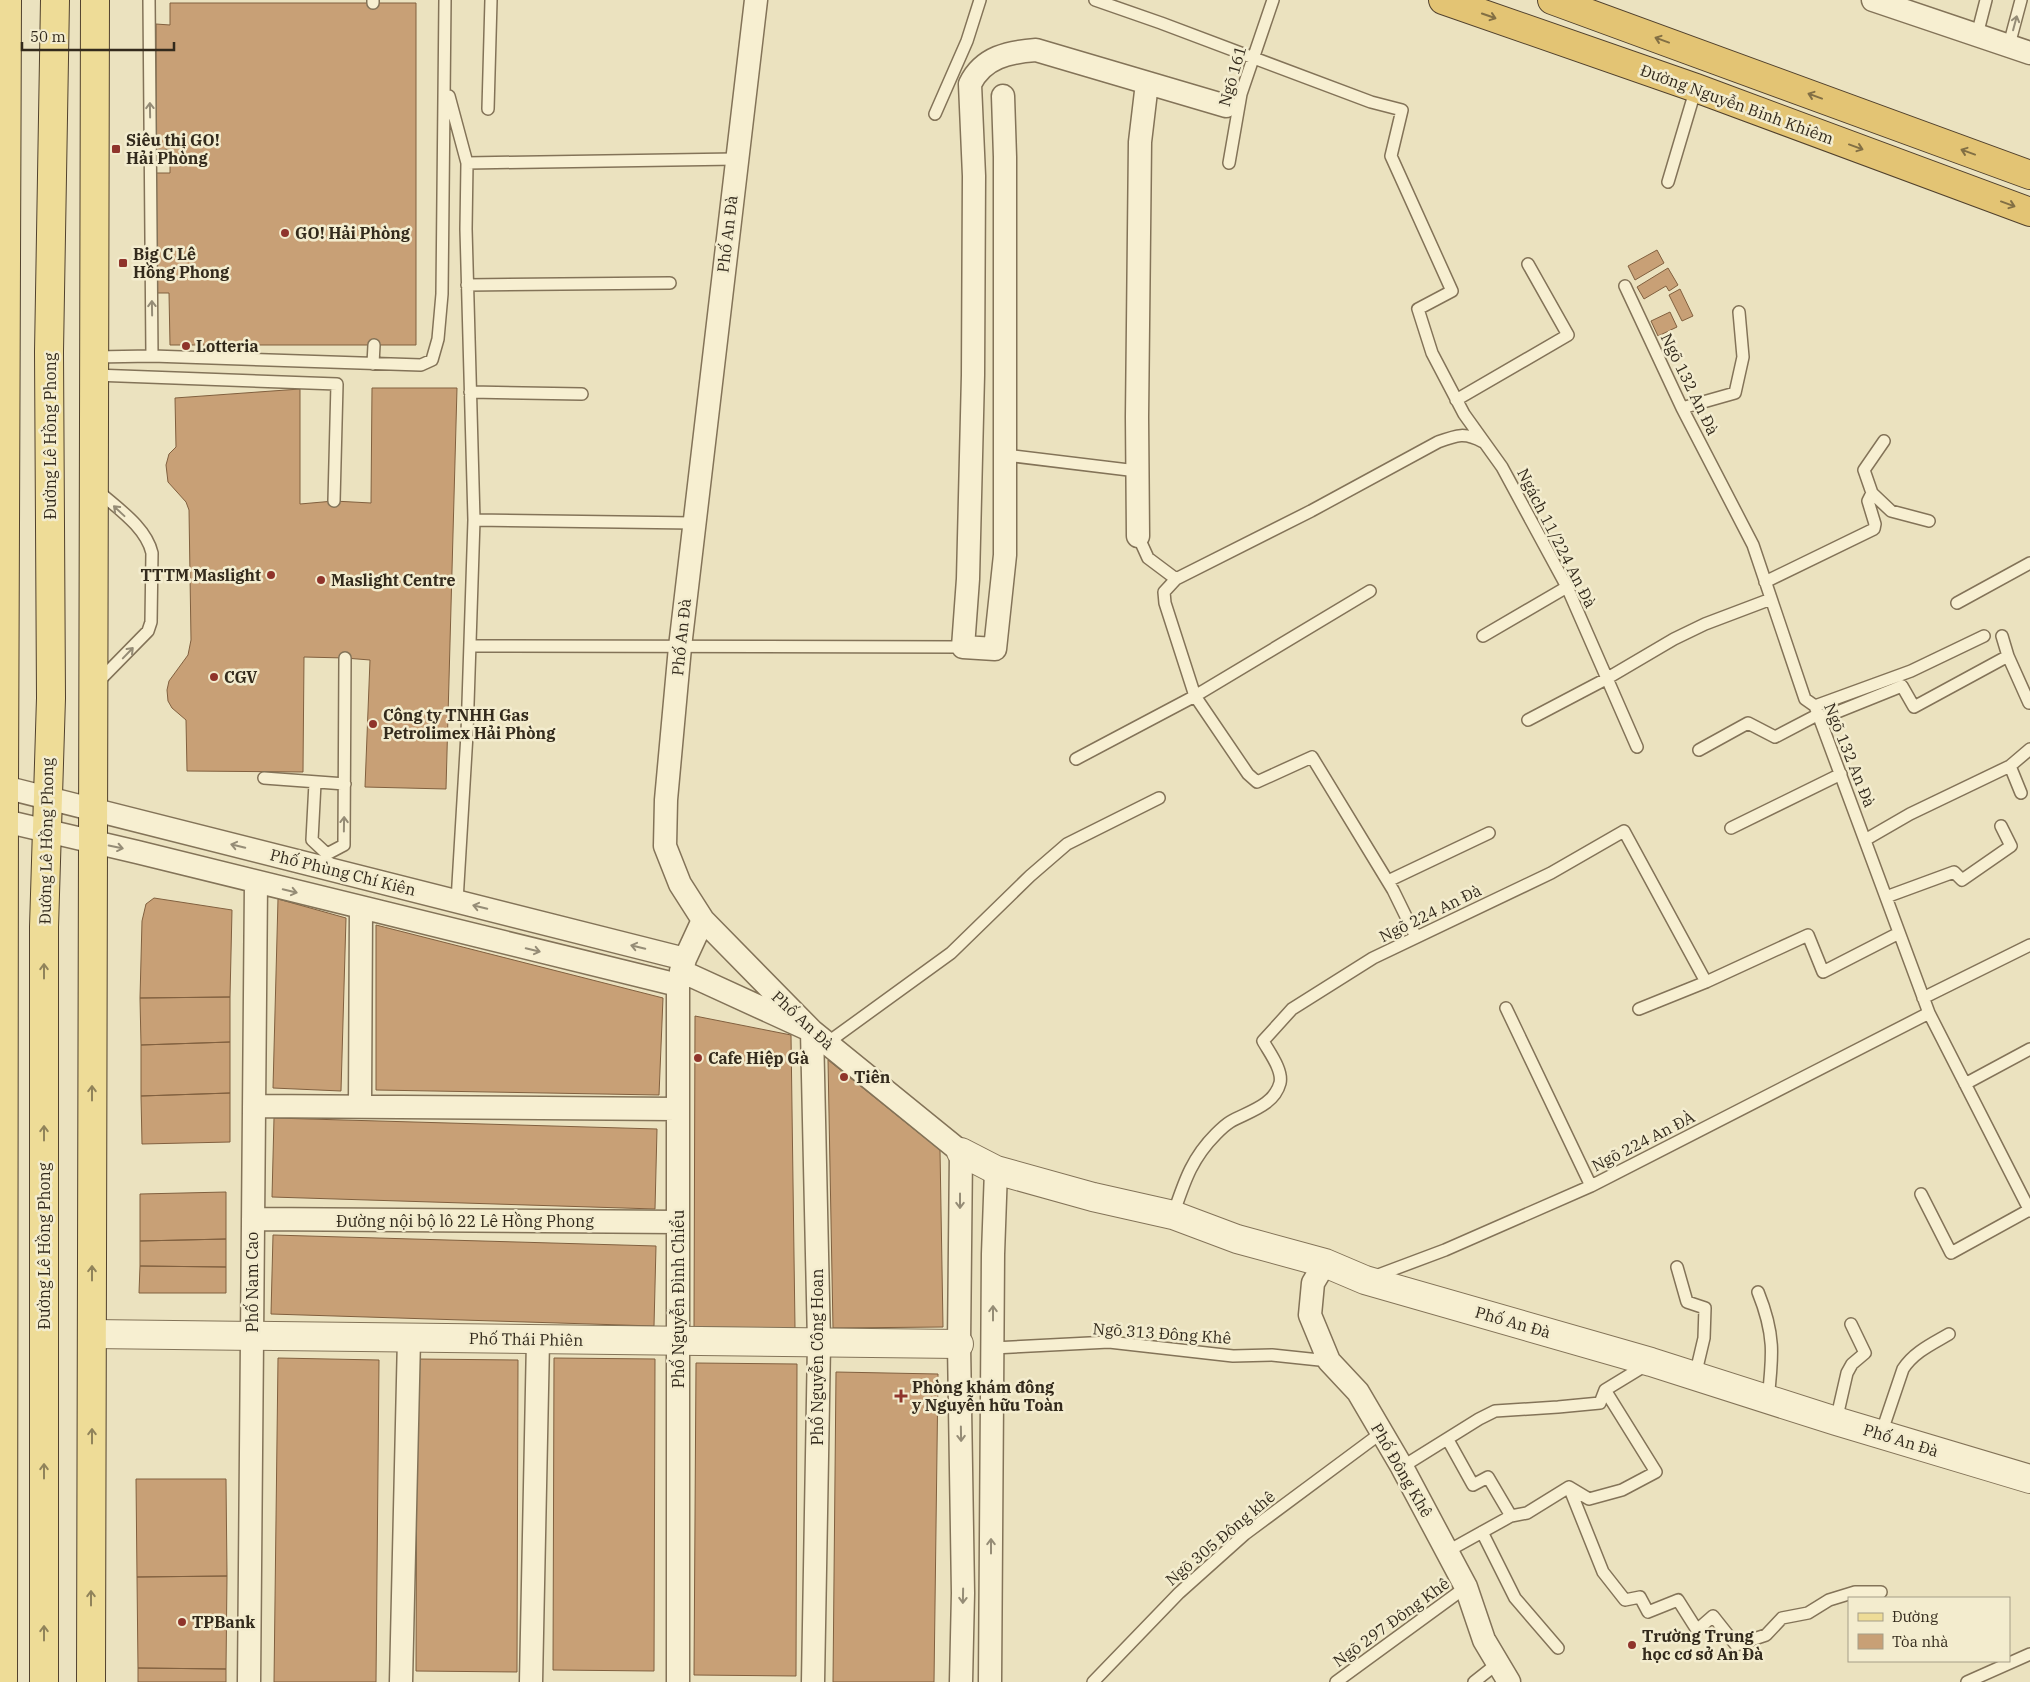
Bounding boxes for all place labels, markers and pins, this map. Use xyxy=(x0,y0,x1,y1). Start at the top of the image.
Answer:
place label: Siêu thị GO! Hải Phòng xyxy=(126,130,220,168)
marker: Siêu thị GO! Hải Phòng xyxy=(110,143,122,155)
place label: GO! Hải Phòng xyxy=(295,223,411,243)
marker: GO! Hải Phòng xyxy=(279,227,291,239)
place label: Big C Lê Hồng Phong xyxy=(133,244,230,282)
marker: Big C Lê Hồng Phong xyxy=(117,257,129,269)
place label: Lotteria xyxy=(196,336,259,356)
marker: Lotteria xyxy=(180,340,192,352)
place label: TTTM Maslight xyxy=(140,565,261,585)
marker: TTTM Maslight xyxy=(265,569,277,581)
place label: Maslight Centre xyxy=(331,570,456,590)
marker: Maslight Centre xyxy=(315,574,327,586)
place label: CGV xyxy=(224,667,257,687)
marker: CGV xyxy=(208,671,220,683)
place label: Công ty TNHH Gas Petrolimex Hải Phòng xyxy=(383,705,556,743)
marker: Công ty TNHH Gas Petrolimex Hải Phòng xyxy=(367,718,379,730)
place label: Cafe Hiệp Gà xyxy=(708,1048,809,1068)
marker: Cafe Hiệp Gà xyxy=(692,1052,704,1064)
place label: Tiên xyxy=(854,1067,891,1087)
marker: Tiên xyxy=(838,1071,850,1083)
place label: Phòng khám đông y Nguyễn hữu Toàn xyxy=(911,1377,1064,1415)
marker: Phòng khám đông y Nguyễn hữu Toàn xyxy=(894,1389,908,1403)
place label: TPBank xyxy=(192,1612,255,1632)
marker: TPBank xyxy=(176,1616,188,1628)
place label: Trường Trung học cơ sở An Đà xyxy=(1642,1626,1763,1664)
marker: Trường Trung học cơ sở An Đà xyxy=(1626,1639,1638,1651)

